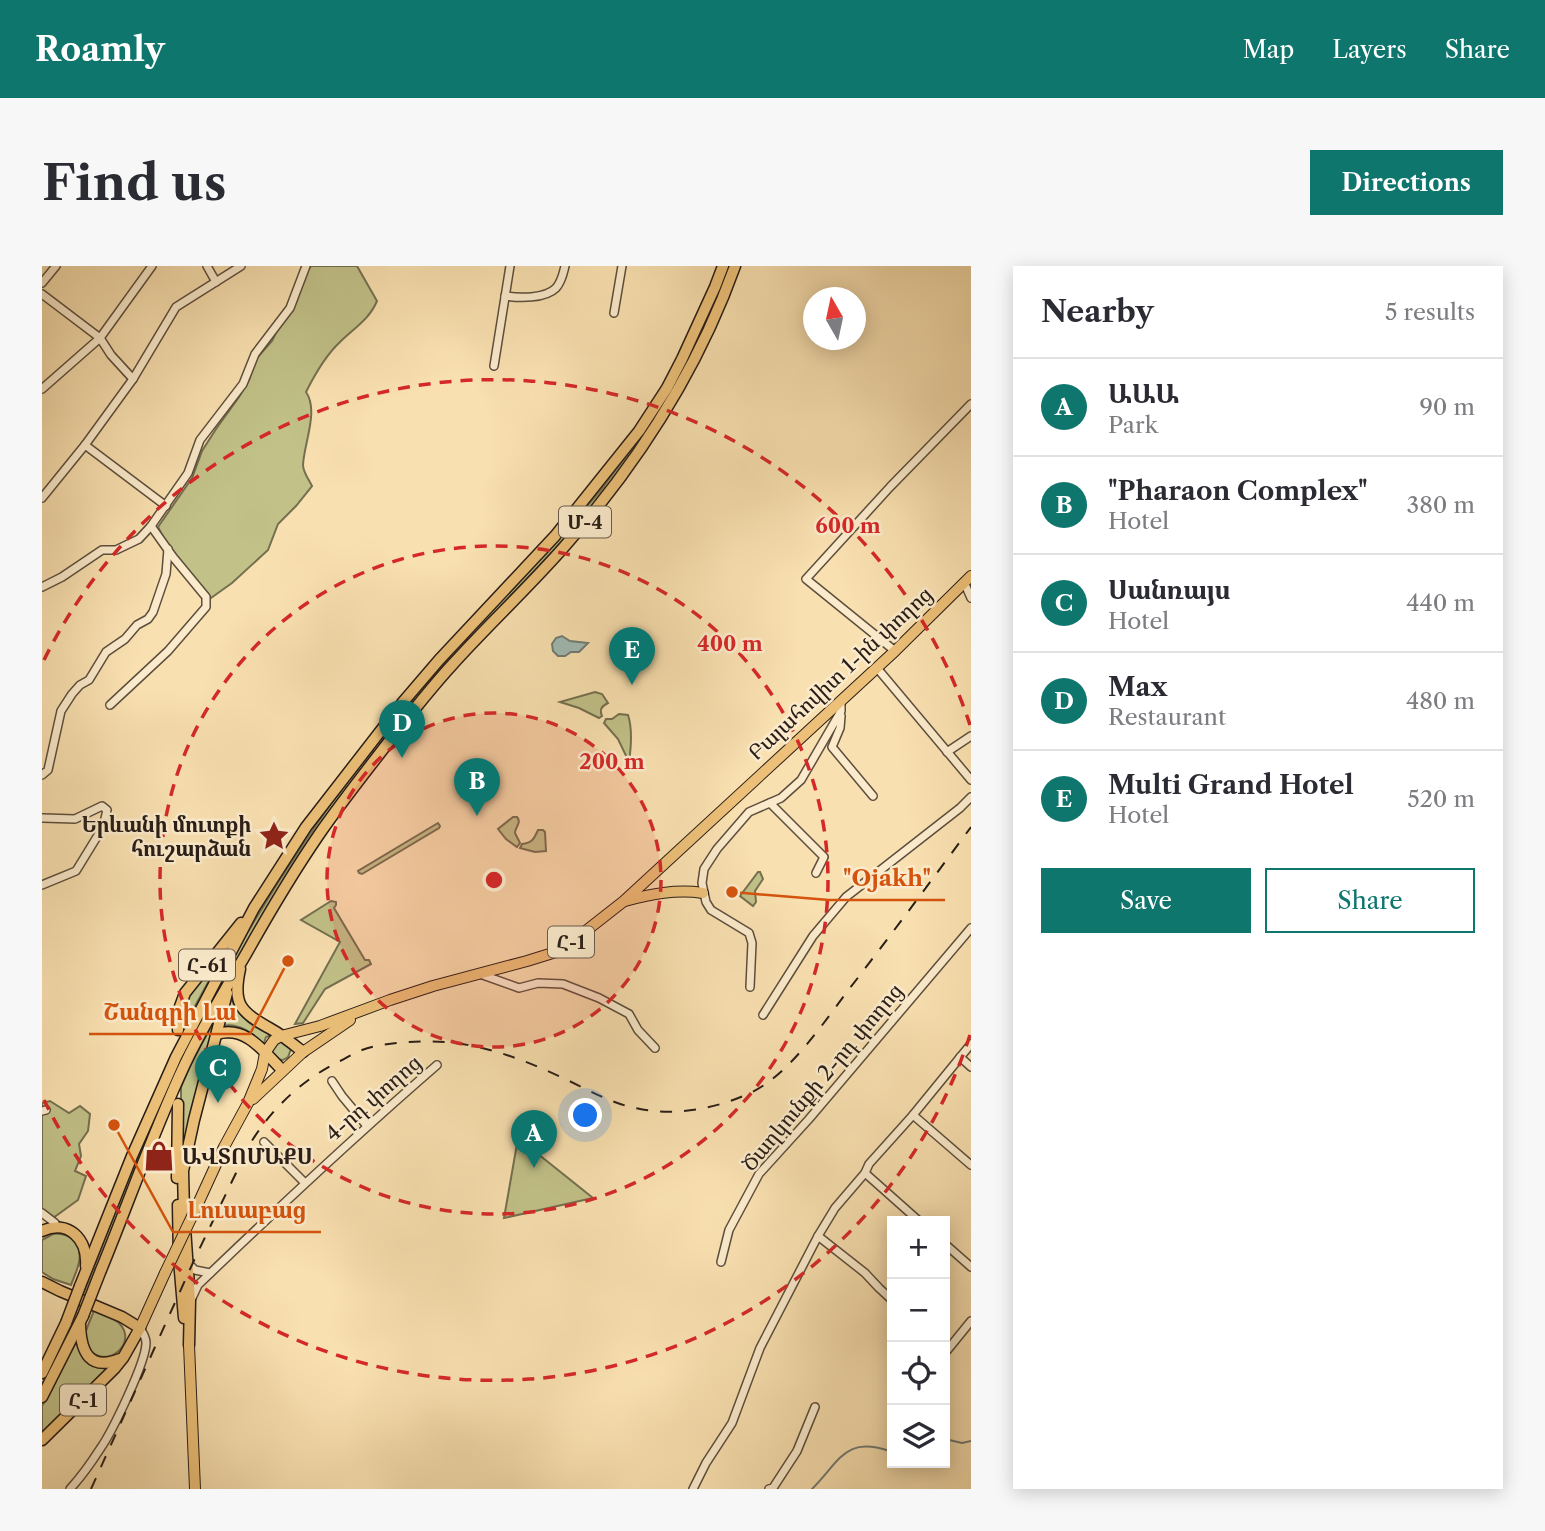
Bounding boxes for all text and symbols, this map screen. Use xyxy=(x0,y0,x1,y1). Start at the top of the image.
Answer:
text: Roamly xyxy=(35,29,165,70)
text: Map xyxy=(1243,35,1294,64)
text: Layers xyxy=(1332,35,1407,64)
text: Share xyxy=(1445,35,1510,64)
button: Directions xyxy=(1310,150,1503,215)
text: Find us xyxy=(42,152,226,213)
north arrow xyxy=(803,287,866,350)
text: Nearby xyxy=(1041,293,1154,330)
text: 5 results xyxy=(1385,298,1475,326)
text: ԱԱԱ xyxy=(1108,378,1179,410)
text: A xyxy=(1055,393,1073,421)
text: 90 m xyxy=(1419,393,1475,421)
text: Park xyxy=(1108,411,1158,439)
text: "Pharaon Complex" xyxy=(1108,475,1368,507)
text: B xyxy=(1055,491,1073,519)
text: 380 m xyxy=(1407,491,1475,519)
road number: Մ-4 xyxy=(559,506,611,538)
text: Hotel xyxy=(1108,507,1169,535)
text: 600 m xyxy=(815,513,881,538)
text: Սանռայս xyxy=(1108,574,1230,606)
street label: Բալահովիտ 1-ին փողոց xyxy=(743,581,938,766)
text: C xyxy=(1055,589,1073,617)
text: 440 m xyxy=(1406,589,1475,617)
text: Hotel xyxy=(1108,607,1169,635)
pin: E xyxy=(609,627,655,685)
text: 400 m xyxy=(697,631,763,656)
text: Max xyxy=(1108,671,1167,703)
text: D xyxy=(1054,687,1074,715)
text: 480 m xyxy=(1406,687,1475,715)
pin: D xyxy=(379,700,425,758)
text: Restaurant xyxy=(1108,703,1226,731)
text: 200 m xyxy=(579,749,645,774)
pin: B xyxy=(454,758,500,816)
text: Multi Grand Hotel xyxy=(1108,769,1354,801)
text: E xyxy=(1056,785,1072,813)
text: 520 m xyxy=(1407,785,1475,813)
text: Hotel xyxy=(1108,801,1169,829)
place label: Երևանի մուտքի հուշարձան xyxy=(82,812,251,862)
place icon: Երևանի մուտքի հուշարձան xyxy=(257,819,291,853)
callout: "Ojakh" xyxy=(829,856,945,900)
text: "Ojakh" xyxy=(843,864,931,892)
centre of rings xyxy=(482,868,506,892)
button: Save xyxy=(1041,868,1251,933)
button: Share xyxy=(1265,868,1475,933)
road number: Հ-1 xyxy=(548,926,594,958)
road number: Հ-61 xyxy=(179,950,235,980)
street label: Ծաղկունքի 2-րդ փողոց xyxy=(736,978,908,1176)
callout: Շանգրի Լա xyxy=(89,990,250,1034)
text: Շանգրի Լա xyxy=(104,998,237,1026)
pin: C xyxy=(195,1045,241,1103)
street label: 4-րդ փողոց xyxy=(320,1050,427,1147)
your location xyxy=(568,1098,602,1132)
pin: A xyxy=(511,1110,557,1168)
shop icon: ԱՎՏՈՄԱՔՍ xyxy=(142,1139,176,1173)
place label: ԱՎՏՈՄԱՔՍ xyxy=(182,1144,313,1169)
callout: Լուսաբաց xyxy=(173,1188,321,1232)
text: Լուսաբաց xyxy=(187,1196,307,1224)
map controls xyxy=(887,1216,950,1468)
button: + xyxy=(887,1216,950,1279)
button: − xyxy=(887,1279,950,1342)
button: locate xyxy=(887,1342,950,1405)
road number: Հ-1 xyxy=(60,1384,106,1416)
button: layers xyxy=(887,1405,950,1468)

